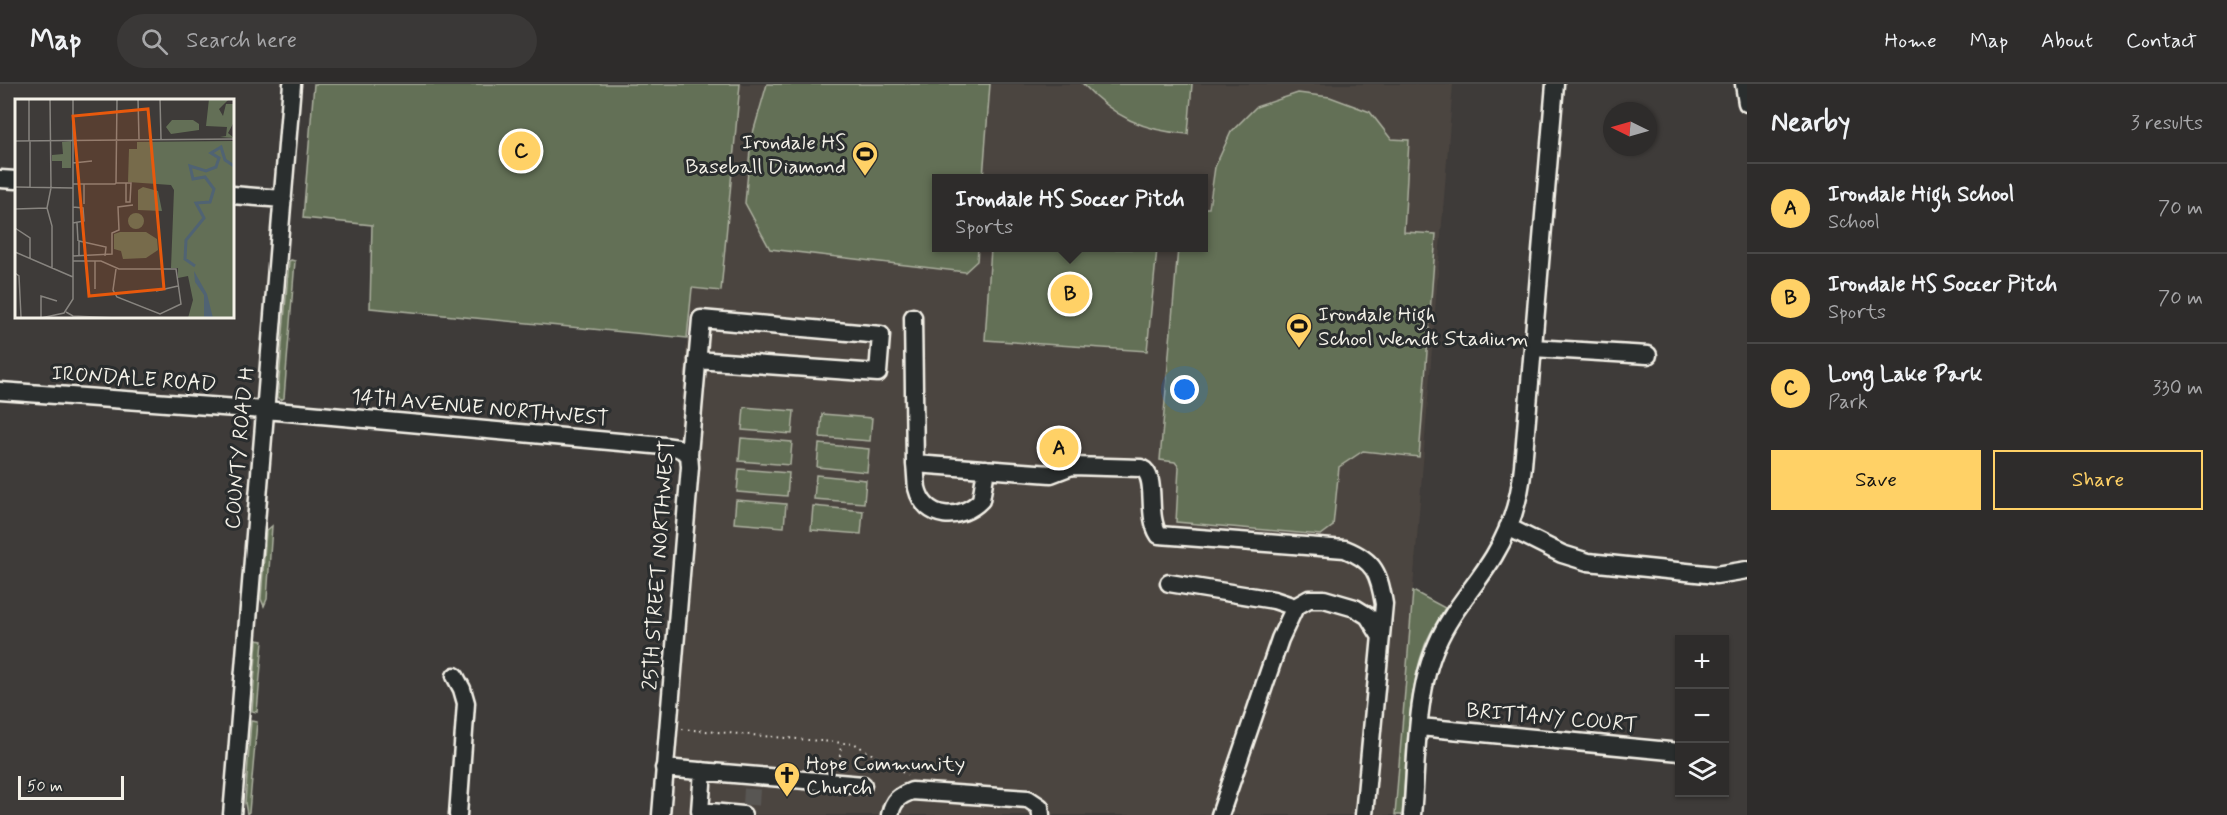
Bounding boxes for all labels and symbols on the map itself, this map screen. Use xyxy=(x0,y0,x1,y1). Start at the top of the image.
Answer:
inset map xyxy=(15,99,234,318)
north arrow xyxy=(1603,102,1657,156)
pin: C xyxy=(502,128,540,174)
place label: Irondale HS Baseball Diamond xyxy=(685,129,846,181)
sports icon: Irondale HS Baseball Diamond xyxy=(850,139,880,177)
pin: B xyxy=(1050,272,1090,316)
place label: Irondale High School Wendt Stadium xyxy=(1318,301,1529,353)
sports icon: Irondale High School Wendt Stadium xyxy=(1284,311,1314,349)
street label: IRONDALE ROAD xyxy=(51,359,217,399)
street label: COUNTY ROAD H xyxy=(219,366,261,530)
your location xyxy=(1170,375,1199,404)
street label: 14TH AVENUE NORTHWEST xyxy=(350,383,610,433)
pin: A xyxy=(1040,426,1078,470)
street label: 25TH STREET NORTHWEST xyxy=(636,439,682,691)
street label: BRITTANY COURT xyxy=(1465,697,1639,739)
place label: Hope Community Church xyxy=(806,750,965,802)
church icon: Hope Community Church xyxy=(772,760,802,798)
scale bar xyxy=(18,773,124,800)

